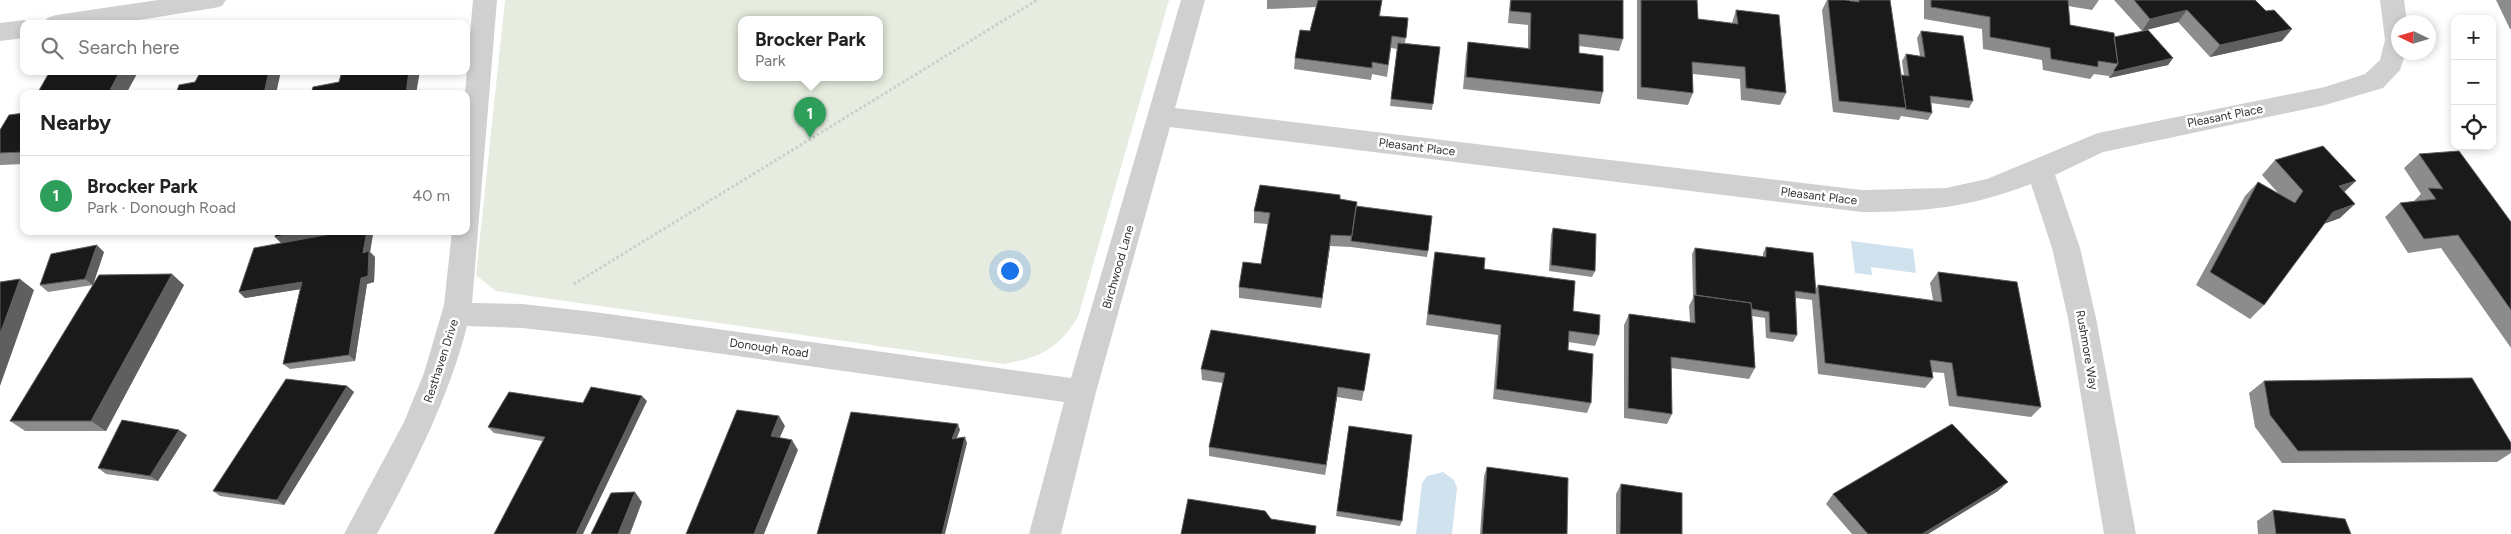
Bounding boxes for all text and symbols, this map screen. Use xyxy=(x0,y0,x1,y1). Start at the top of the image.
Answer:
north arrow xyxy=(2391,15,2436,60)
map controls xyxy=(2451,15,2496,150)
button: + xyxy=(2451,15,2496,60)
popup xyxy=(738,16,883,81)
search box xyxy=(20,20,470,75)
text: Brocker Park xyxy=(755,28,866,51)
icon: search xyxy=(38,34,66,62)
text: Search here xyxy=(78,36,180,59)
text: Park xyxy=(755,51,785,70)
button: − xyxy=(2451,60,2496,105)
pin: 1 xyxy=(794,97,826,138)
street label: Pleasant Place xyxy=(2186,102,2265,130)
button: locate xyxy=(2451,105,2496,150)
text: Nearby xyxy=(40,110,111,135)
street label: Pleasant Place xyxy=(1378,135,1456,159)
text: Brocker Park xyxy=(87,175,198,198)
street label: Pleasant Place xyxy=(1780,184,1858,208)
text: 1 xyxy=(53,186,59,205)
text: 40 m xyxy=(412,186,450,205)
text: Park · Donough Road xyxy=(87,198,236,217)
street label: Birchwood Lane xyxy=(1099,223,1137,310)
your location xyxy=(997,258,1023,284)
street label: Rushmore Way xyxy=(2073,309,2101,392)
street label: Resthaven Drive xyxy=(421,317,461,405)
street label: Donough Road xyxy=(728,336,810,360)

